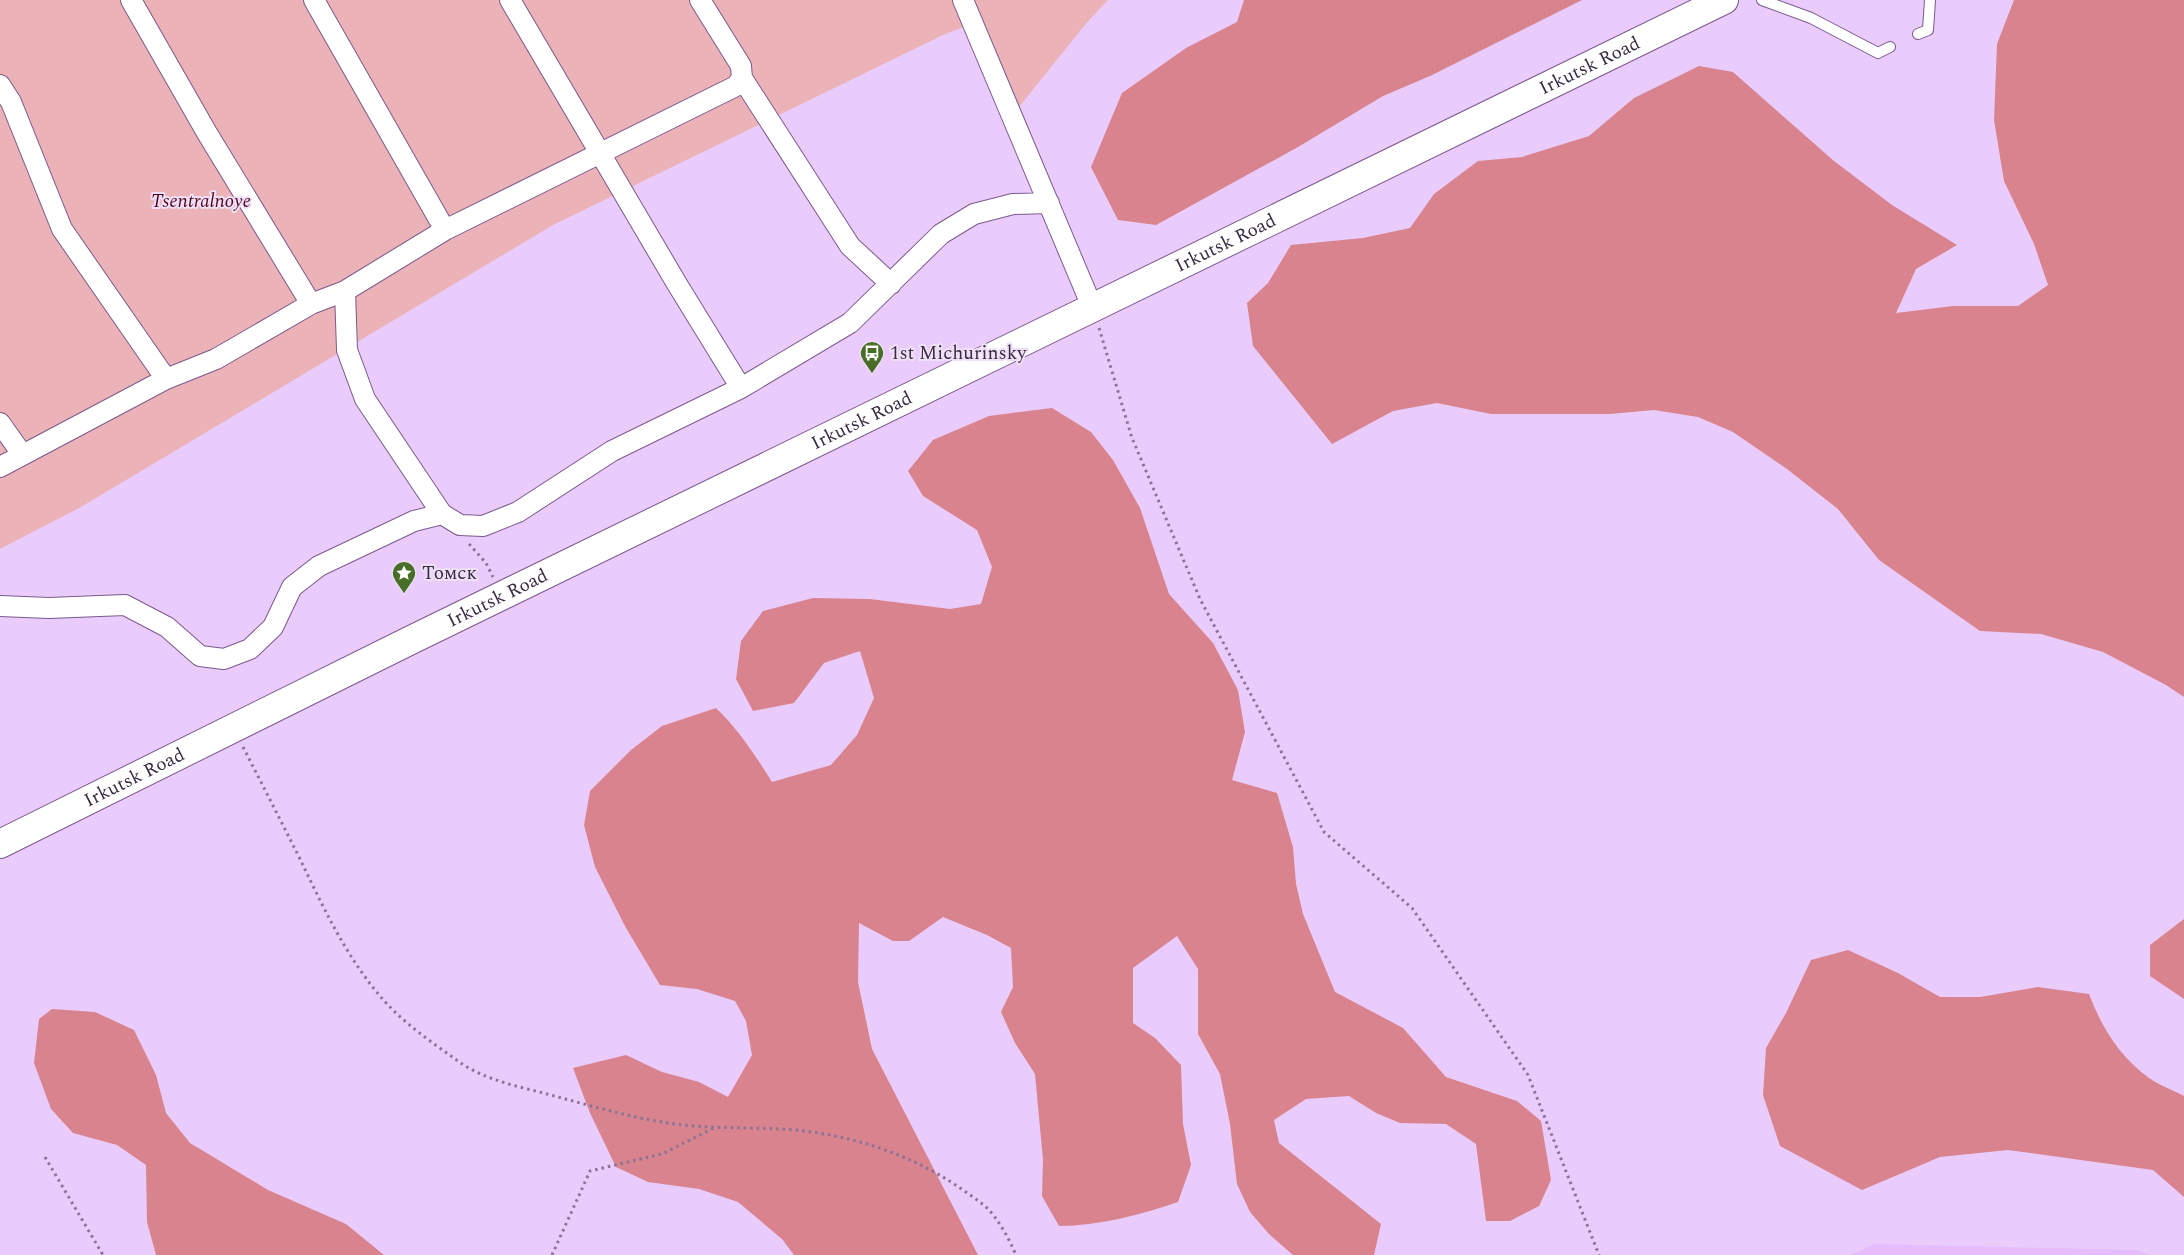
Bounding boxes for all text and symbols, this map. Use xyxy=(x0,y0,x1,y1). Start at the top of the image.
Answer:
street label: Irkutsk Road xyxy=(1534,29,1645,102)
park label: Tsentralnoye xyxy=(151,187,251,216)
street label: Irkutsk Road xyxy=(1170,206,1281,280)
place label: 1st Michurinsky xyxy=(890,339,1027,368)
bus stop icon: 1st Michurinsky xyxy=(859,340,885,374)
street label: Irkutsk Road xyxy=(806,383,917,457)
place label: Томск xyxy=(422,559,477,588)
place icon: Томск xyxy=(391,560,417,594)
street label: Irkutsk Road xyxy=(442,561,553,635)
street label: Irkutsk Road xyxy=(79,740,190,815)

